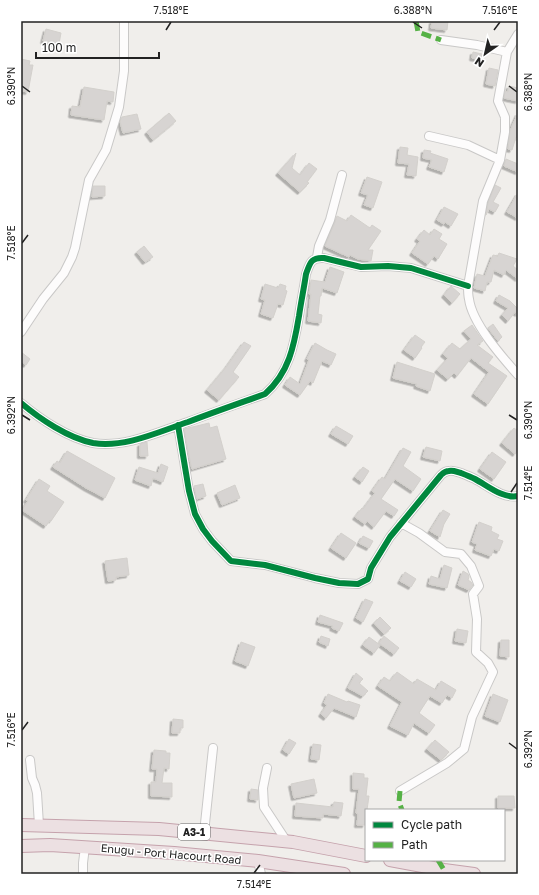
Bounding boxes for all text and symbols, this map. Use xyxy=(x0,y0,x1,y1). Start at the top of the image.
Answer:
text: 7.518°E xyxy=(153,4,189,16)
text: 6.388°N xyxy=(394,4,432,16)
text: 7.516°E xyxy=(483,4,518,16)
scale bar xyxy=(36,34,159,60)
north arrow xyxy=(465,34,505,74)
text: 100 m xyxy=(42,40,76,55)
text: N xyxy=(472,55,486,70)
text: 6.390°N xyxy=(5,67,17,105)
text: 6.388°N xyxy=(522,73,534,111)
text: 7.518°E xyxy=(5,225,17,261)
text: 6.392°N xyxy=(5,396,17,434)
text: 6.390°N xyxy=(522,401,534,439)
text: 7.514°E xyxy=(522,466,534,500)
text: 7.516°E xyxy=(5,713,17,748)
text: 6.392°N xyxy=(522,730,534,768)
legend xyxy=(365,809,505,861)
text: Cycle path xyxy=(401,817,462,832)
road number: A3-1 xyxy=(178,824,210,840)
text: Path xyxy=(401,837,428,852)
street label: Enugu - Port Hacourt Road xyxy=(100,841,242,866)
text: 7.514°E xyxy=(237,878,271,890)

